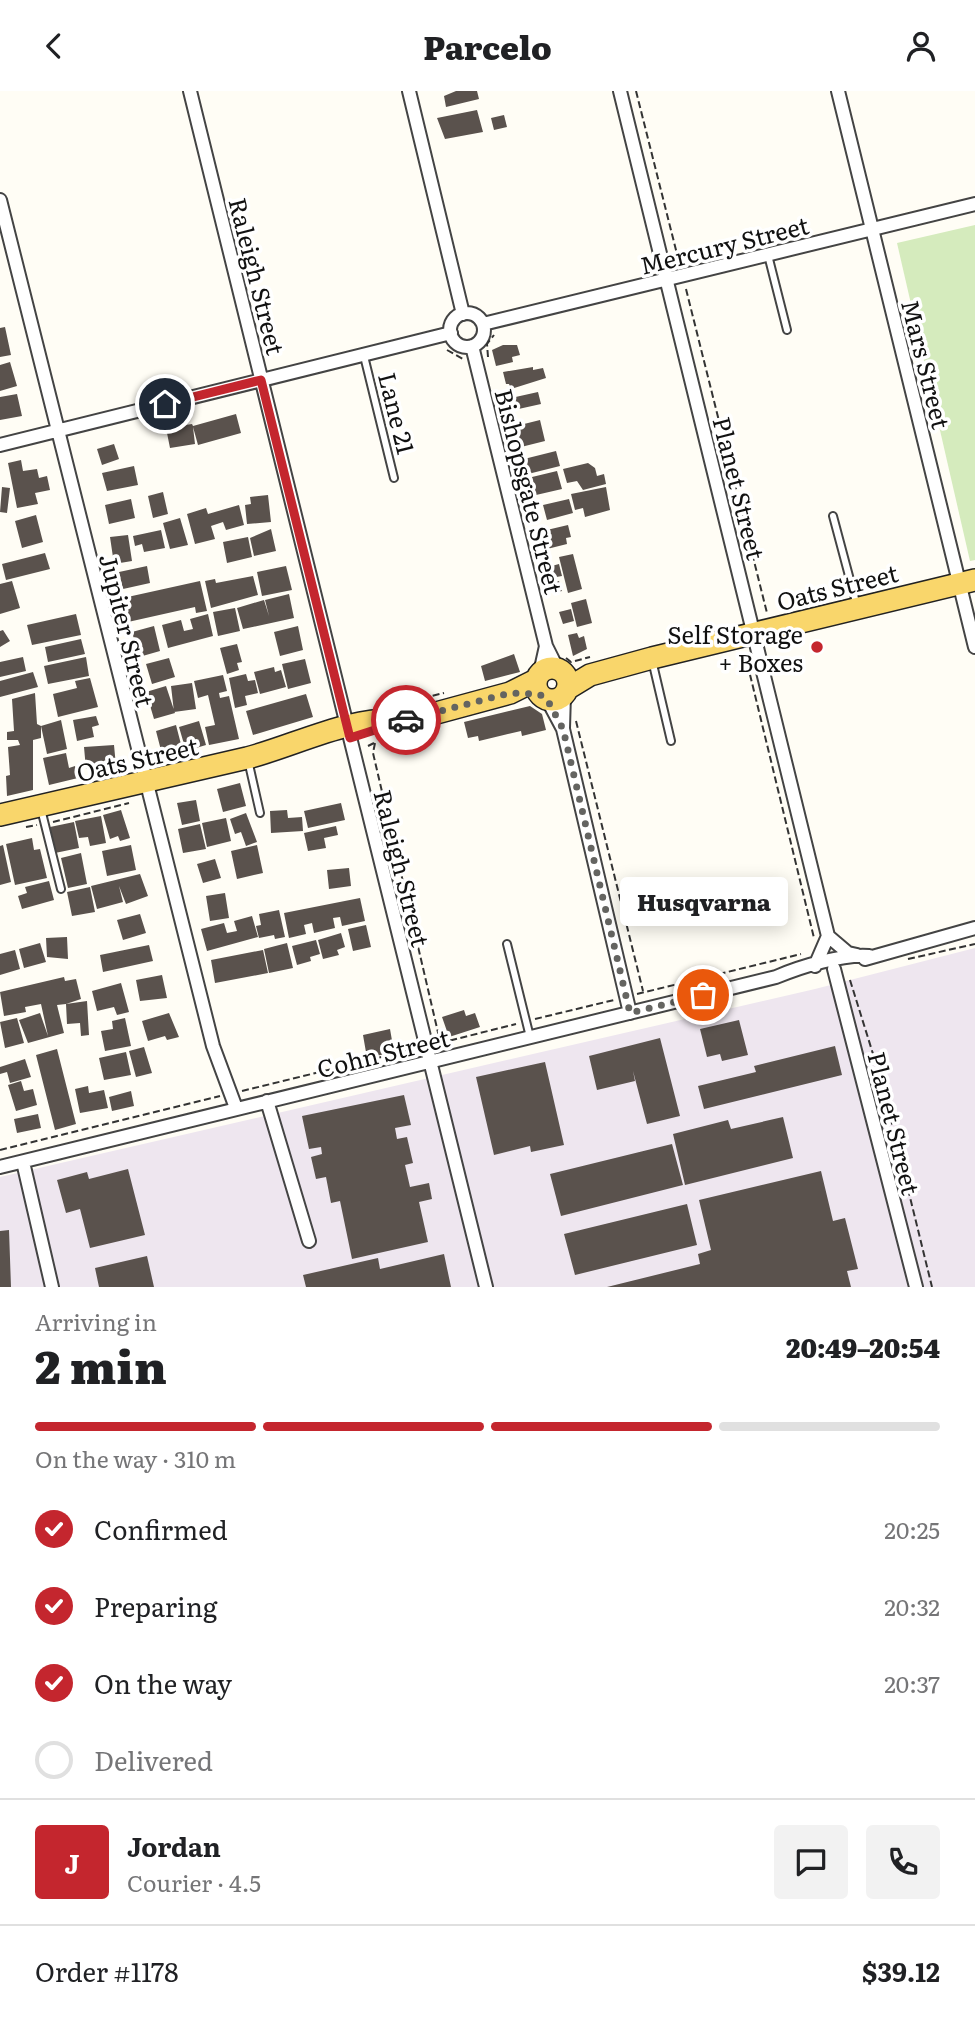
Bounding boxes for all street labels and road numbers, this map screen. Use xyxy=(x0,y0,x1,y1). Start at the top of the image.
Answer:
street label: Raleigh Street xyxy=(222,194,294,359)
street label: Mercury Street xyxy=(636,206,812,282)
street label: Mars Street xyxy=(894,296,960,433)
street label: Lane 21 xyxy=(371,369,425,458)
street label: Bishopsgate Street xyxy=(488,385,573,598)
street label: Planet Street xyxy=(705,413,775,563)
street label: Jupiter Street xyxy=(92,550,164,710)
street label: Oats Street xyxy=(773,554,902,618)
street label: Oats Street xyxy=(73,727,202,789)
street label: Raleigh Street xyxy=(367,786,439,951)
street label: Cohn Street xyxy=(313,1019,453,1085)
street label: Planet Street xyxy=(860,1048,930,1198)

